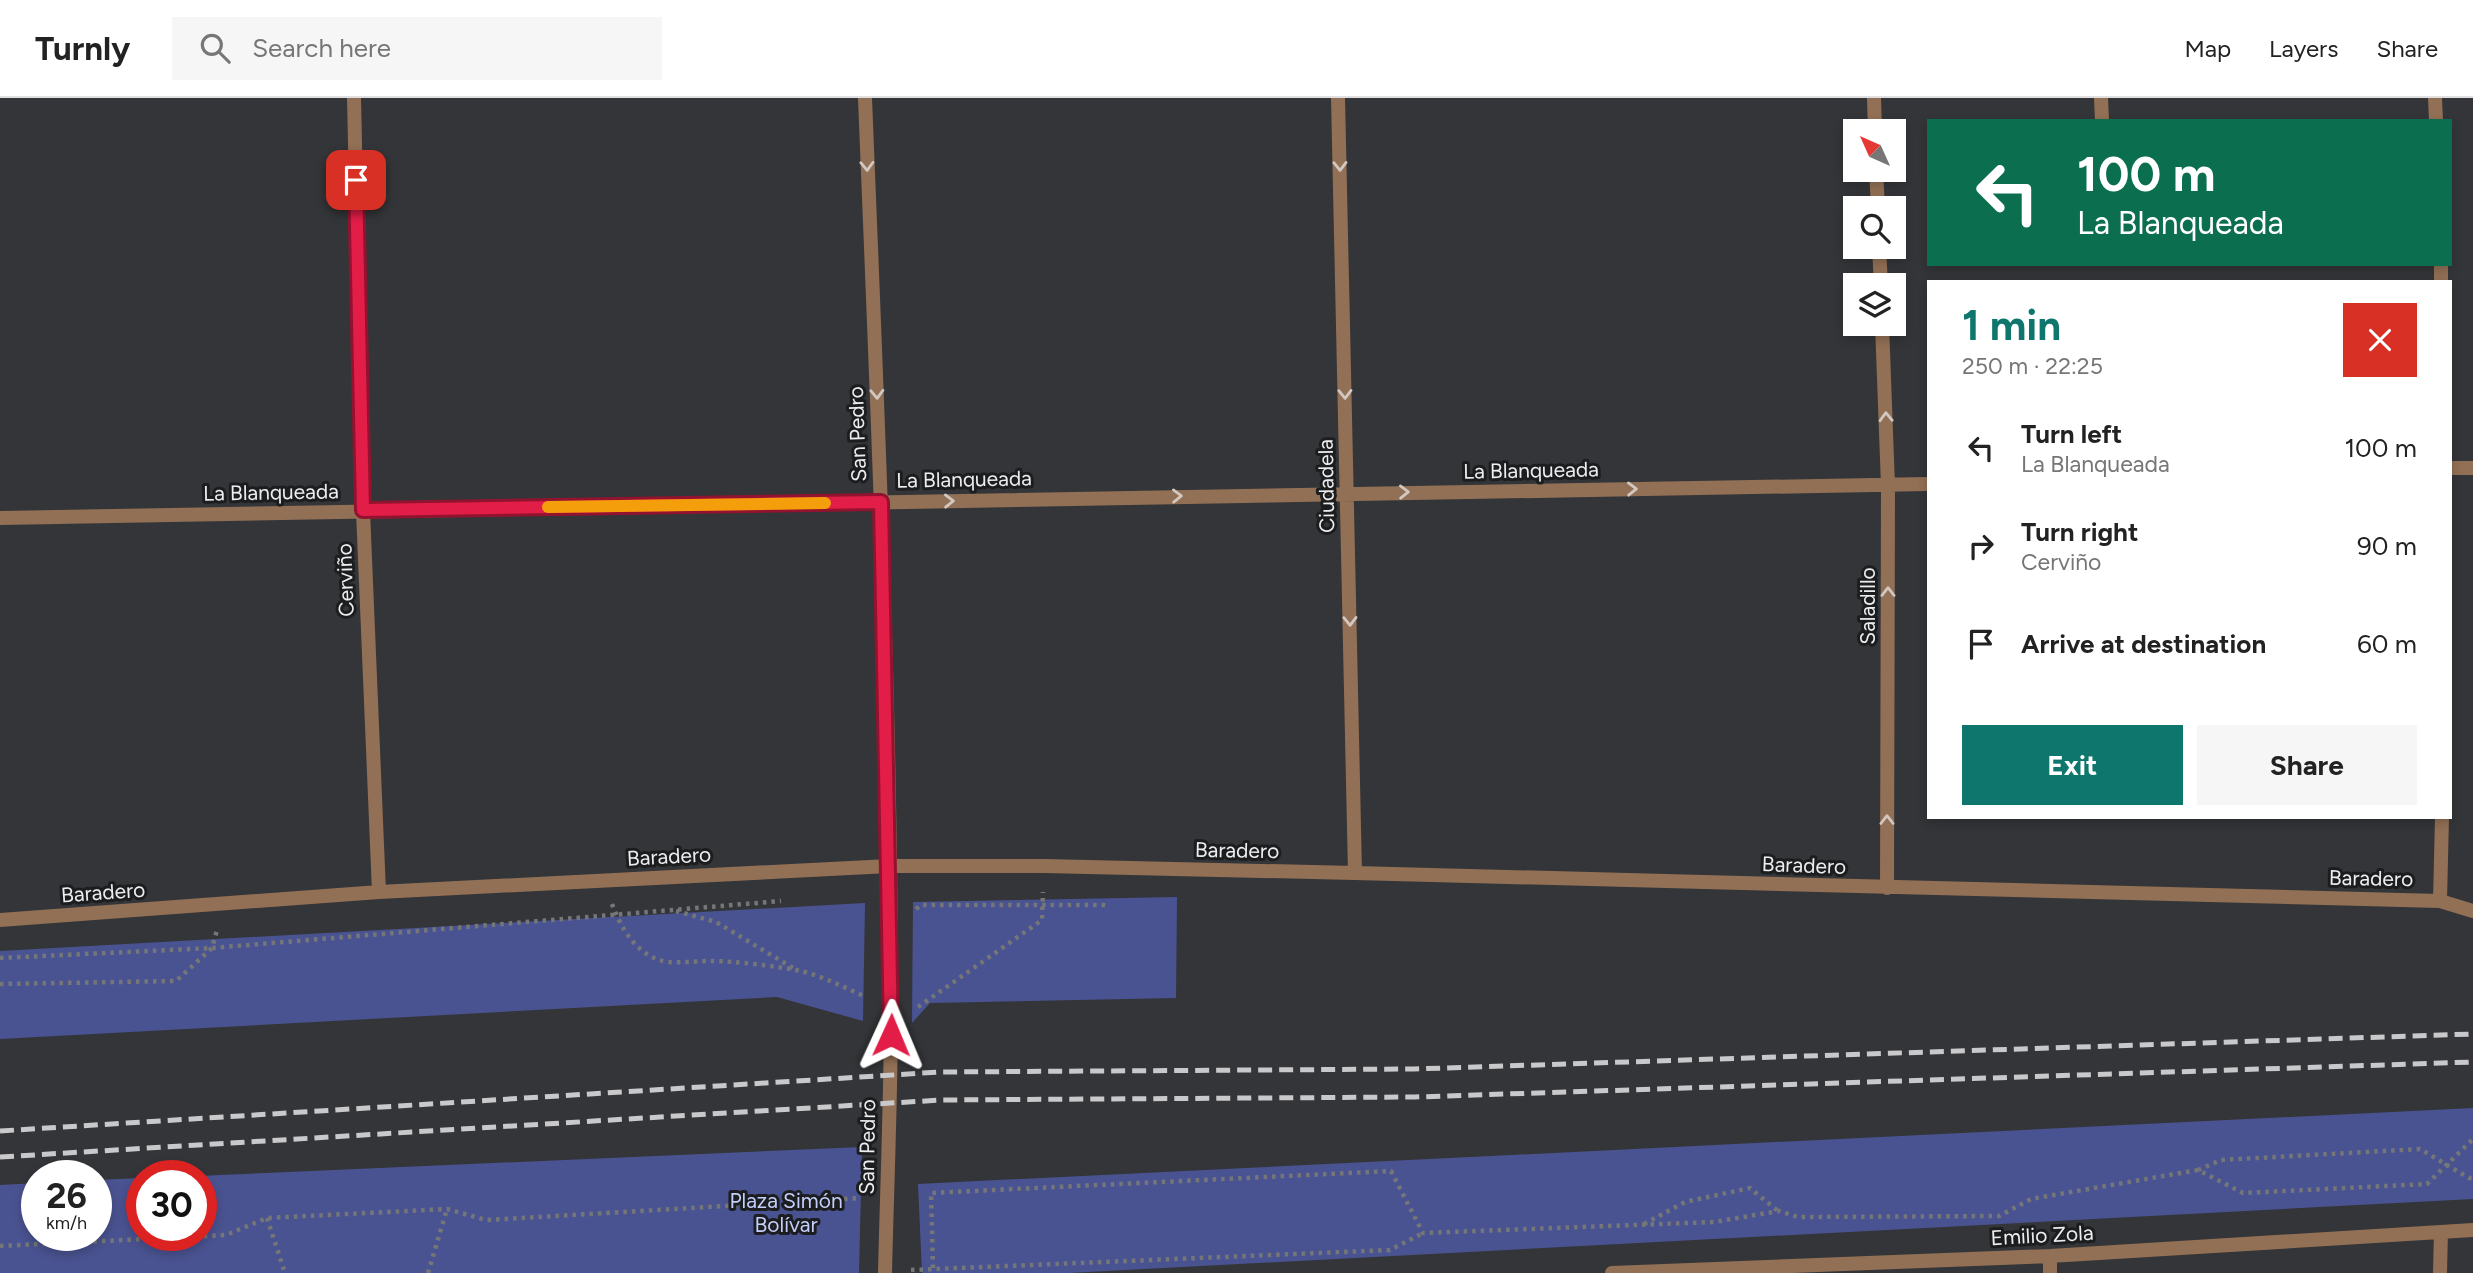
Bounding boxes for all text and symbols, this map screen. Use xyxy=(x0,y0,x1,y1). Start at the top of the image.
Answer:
search box xyxy=(172,17,662,80)
text: Turnly xyxy=(35,29,130,68)
icon: search xyxy=(196,29,234,67)
text: Search here xyxy=(252,32,391,64)
text: Map xyxy=(2184,34,2231,63)
text: Layers xyxy=(2269,34,2338,63)
text: Share xyxy=(2376,34,2438,63)
north arrow xyxy=(1843,119,1906,182)
map controls xyxy=(1843,119,1906,336)
text: 100 m xyxy=(2077,144,2216,203)
icon: left xyxy=(1962,147,2053,238)
pin xyxy=(326,150,386,210)
icon: arrive xyxy=(337,161,375,199)
one-way arrow xyxy=(860,161,875,172)
one-way arrow xyxy=(1332,161,1347,172)
button: search xyxy=(1843,196,1906,259)
text: La Blanqueada xyxy=(2077,204,2284,242)
button: layers xyxy=(1843,273,1906,336)
text: 1 min xyxy=(1962,300,2061,351)
button: close xyxy=(2343,303,2417,377)
text: 250 m · 22:25 xyxy=(1962,352,2103,380)
street label: San Pedro xyxy=(843,386,871,482)
one-way arrow xyxy=(869,388,884,399)
one-way arrow xyxy=(1337,389,1353,399)
one-way arrow xyxy=(1878,412,1893,423)
text: Turn left xyxy=(2021,418,2122,450)
icon: left xyxy=(1962,429,2000,467)
text: 100 m xyxy=(2344,432,2417,464)
street label: Ciudadela xyxy=(1313,439,1339,533)
text: La Blanqueada xyxy=(2021,450,2170,478)
street label: La Blanqueada xyxy=(1463,456,1599,484)
street label: La Blanqueada xyxy=(896,465,1032,493)
street label: La Blanqueada xyxy=(203,478,339,506)
one-way arrow xyxy=(1627,481,1638,497)
one-way arrow xyxy=(1399,485,1410,500)
one-way arrow xyxy=(1172,489,1183,504)
one-way arrow xyxy=(944,493,955,508)
text: Turn right xyxy=(2021,516,2138,548)
icon: right xyxy=(1962,527,2000,565)
text: 90 m xyxy=(2357,530,2417,562)
street label: Cerviño xyxy=(331,543,359,617)
text: Cerviño xyxy=(2021,548,2101,576)
street label: Saladillo xyxy=(1855,567,1880,645)
one-way arrow xyxy=(1880,587,1896,597)
one-way arrow xyxy=(1342,616,1358,627)
icon: arrive xyxy=(1962,625,2000,663)
text: Arrive at destination xyxy=(2021,628,2266,660)
text: 60 m xyxy=(2357,628,2417,660)
button: Exit xyxy=(1962,725,2183,805)
button: Share xyxy=(2197,725,2417,805)
one-way arrow xyxy=(1879,814,1895,825)
street label: Baradero xyxy=(1195,837,1279,863)
street label: Baradero xyxy=(626,841,712,871)
street label: Baradero xyxy=(1761,851,1847,879)
street label: Baradero xyxy=(2329,865,2413,891)
street label: Baradero xyxy=(60,877,146,907)
position arrow xyxy=(854,998,928,1072)
street label: San Pedro xyxy=(854,1099,880,1195)
speed limit sign: 30 xyxy=(126,1160,217,1251)
text: 26 xyxy=(46,1175,87,1217)
park label: Plaza Simón Bolívar xyxy=(729,1188,843,1237)
text: km/h xyxy=(46,1212,87,1234)
street label: Emilio Zola xyxy=(1990,1220,2094,1250)

